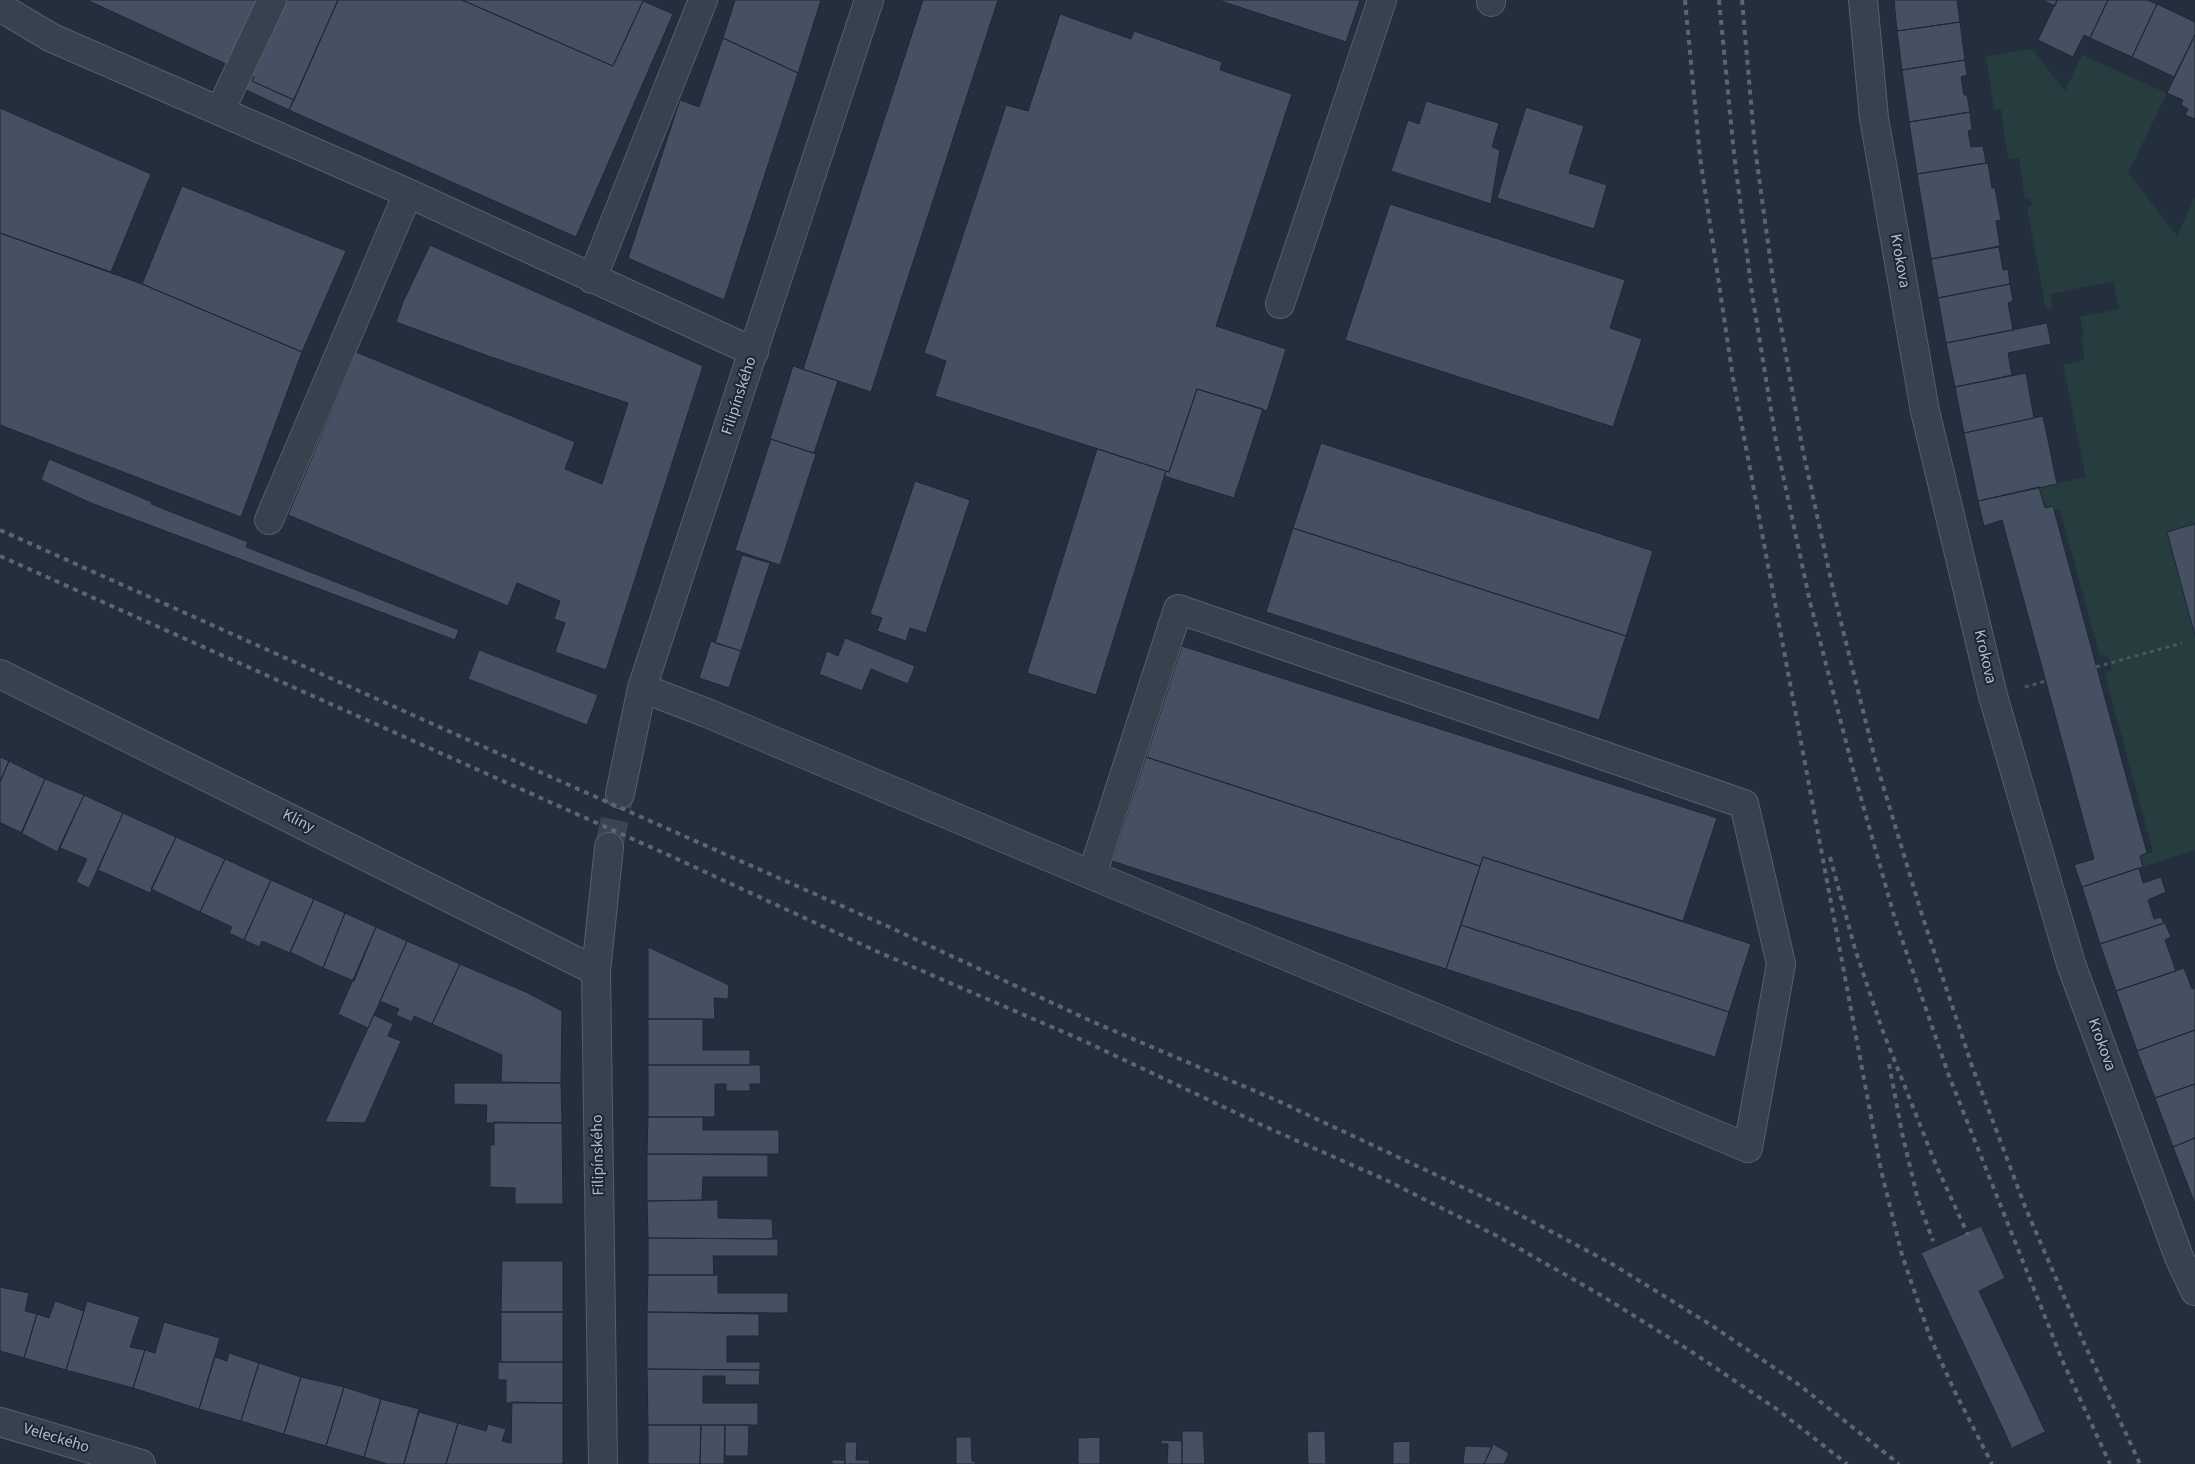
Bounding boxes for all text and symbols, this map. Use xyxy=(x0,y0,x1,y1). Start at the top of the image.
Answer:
street label: Krokova xyxy=(1885,232,1913,290)
street label: Filipínského xyxy=(718,354,762,438)
street label: Krokova xyxy=(1968,628,2000,686)
street label: Klíny xyxy=(279,806,317,838)
street label: Krokova xyxy=(2083,1016,2119,1074)
street label: Filipínského xyxy=(589,1114,609,1196)
street label: Veleckého xyxy=(21,1420,91,1458)

